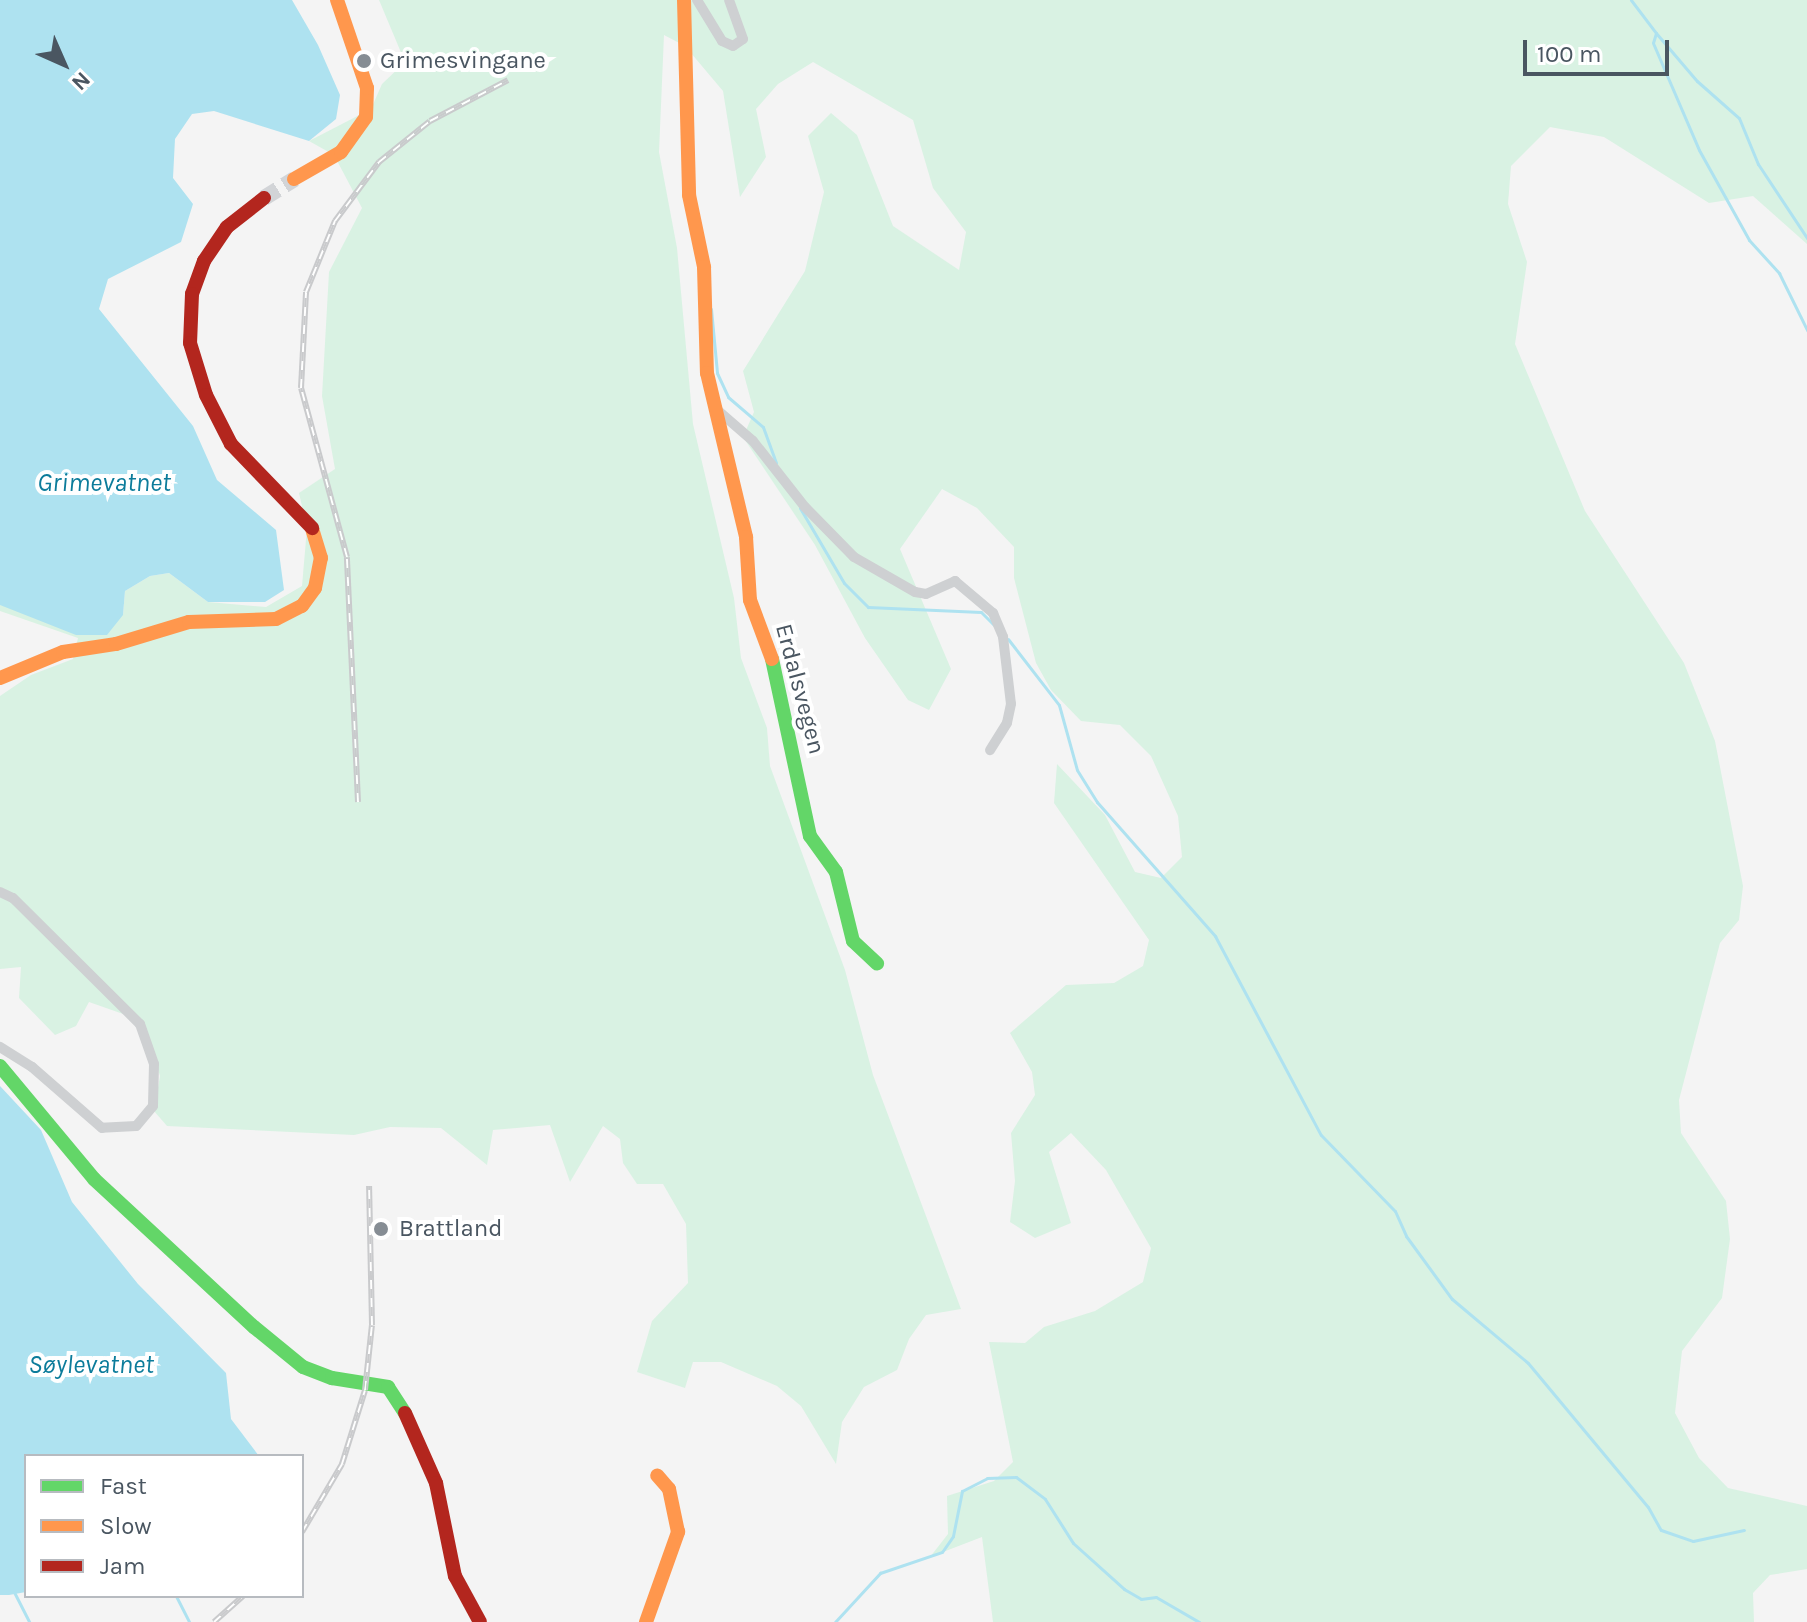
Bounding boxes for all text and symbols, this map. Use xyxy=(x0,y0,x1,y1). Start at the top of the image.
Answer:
north arrow xyxy=(24,24,104,104)
scale bar xyxy=(1527,24,1673,74)
text: 100 m xyxy=(1537,40,1602,68)
place label: Grimesvingane xyxy=(380,47,546,75)
marker: Grimesvingane xyxy=(355,52,373,70)
text: N xyxy=(66,66,96,96)
water label: Grimevatnet xyxy=(37,467,171,499)
street label: Erdalsvegen xyxy=(769,621,831,757)
place label: Brattland xyxy=(399,1215,502,1243)
marker: Brattland xyxy=(370,1218,392,1240)
water label: Søylevatnet xyxy=(28,1349,154,1381)
legend xyxy=(24,1454,304,1598)
text: Fast xyxy=(100,1472,147,1500)
text: Slow xyxy=(100,1512,152,1540)
text: Jam xyxy=(100,1552,145,1580)

